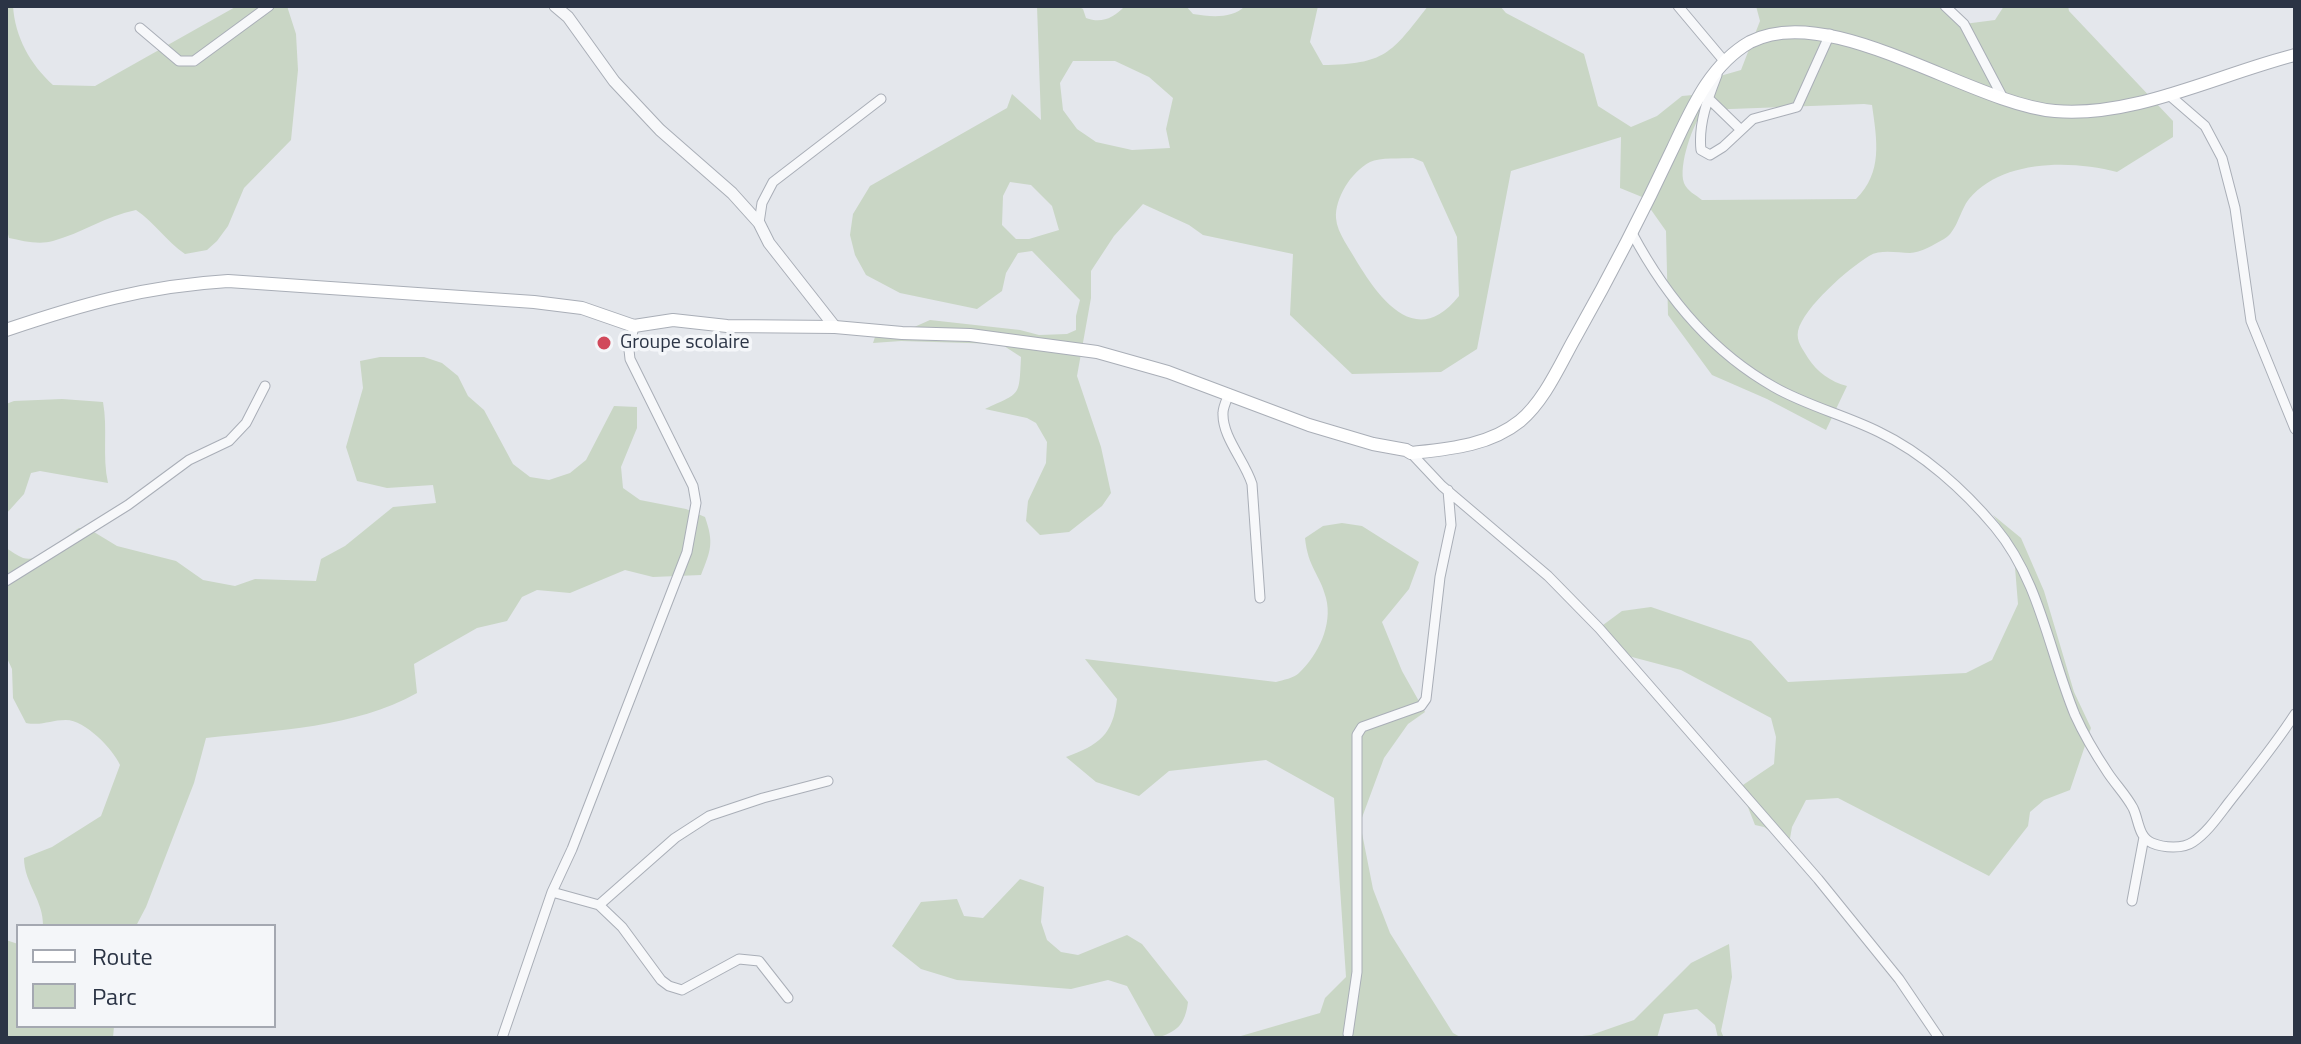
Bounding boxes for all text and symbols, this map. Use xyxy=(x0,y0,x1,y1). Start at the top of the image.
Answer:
place label: Groupe scolaire xyxy=(620,331,750,355)
marker: Groupe scolaire xyxy=(595,334,613,352)
legend xyxy=(16,924,276,1028)
text: Route xyxy=(92,938,153,974)
text: Parc xyxy=(92,978,137,1014)

